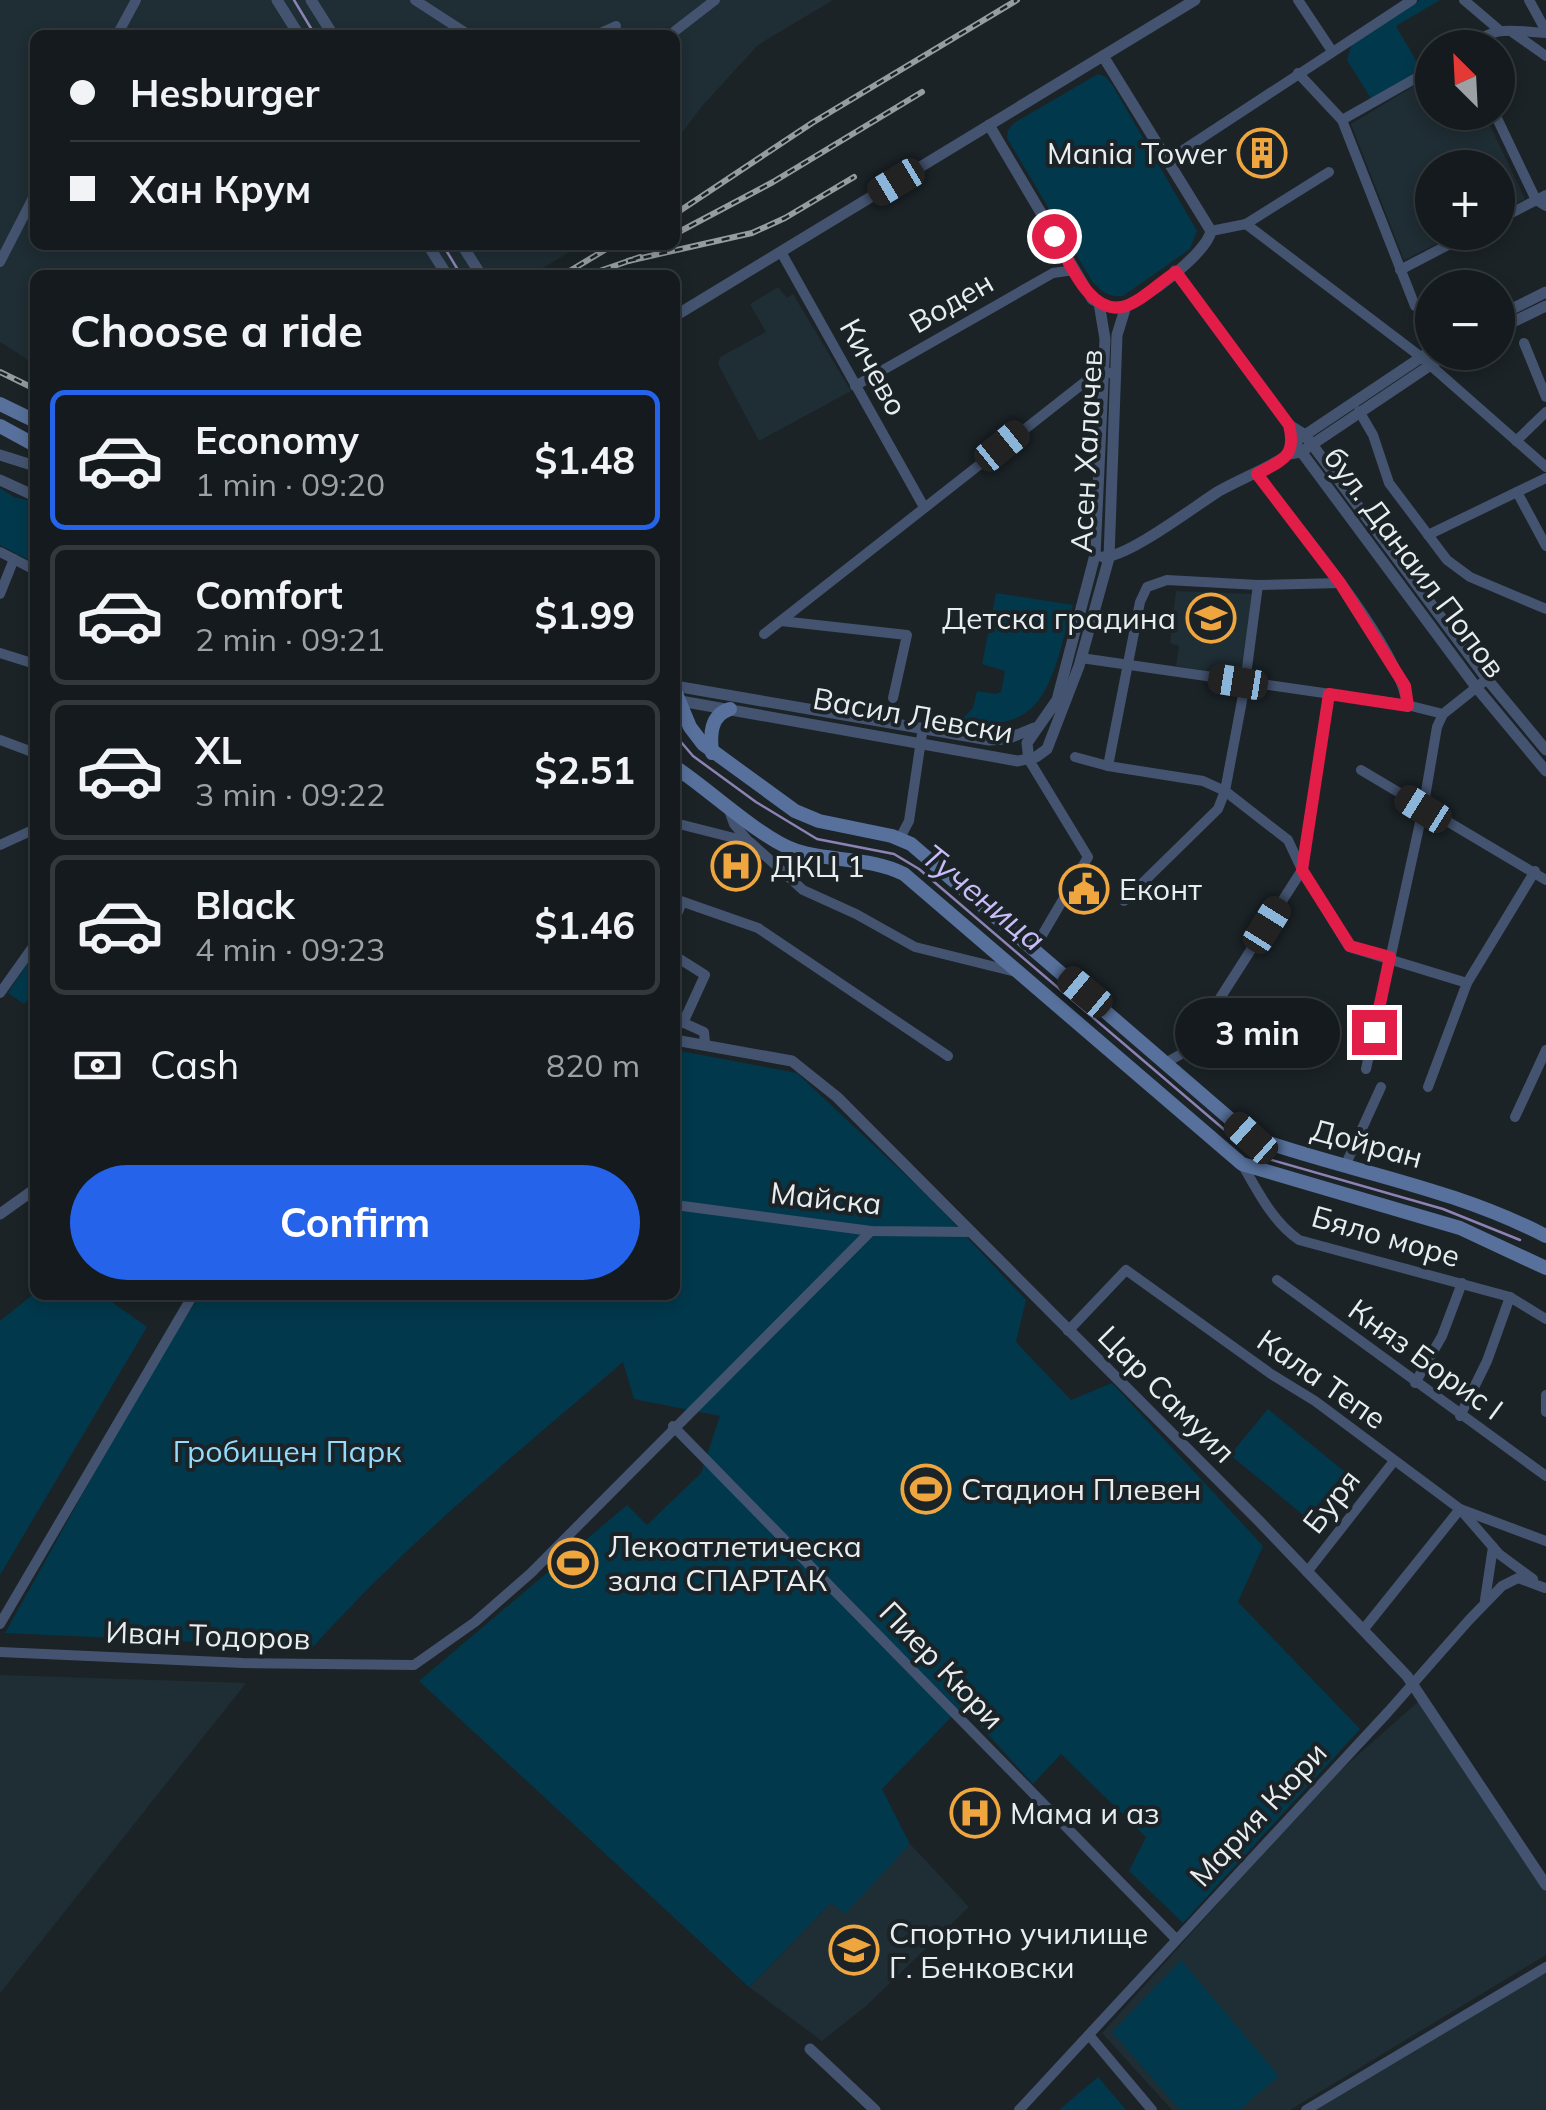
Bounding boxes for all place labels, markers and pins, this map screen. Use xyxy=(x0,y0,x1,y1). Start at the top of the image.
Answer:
building icon: Mania Tower xyxy=(1236,127,1288,179)
place label: Mania Tower xyxy=(1047,134,1227,172)
school or university icon: Детска градина xyxy=(1185,592,1237,644)
place label: Детска градина xyxy=(942,599,1176,637)
hospital icon: ДКЦ 1 xyxy=(710,840,762,892)
place label: ДКЦ 1 xyxy=(771,847,865,885)
public building icon: Еконт xyxy=(1058,863,1110,915)
place label: Еконт xyxy=(1119,870,1202,908)
sports icon: Стадион Плевен xyxy=(900,1463,952,1515)
place label: Стадион Плевен xyxy=(961,1470,1201,1508)
place label: Лекоатлетическа зала СПАРТАК xyxy=(608,1527,862,1599)
sports icon: Лекоатлетическа зала СПАРТАК xyxy=(547,1537,599,1589)
hospital icon: Мама и аз xyxy=(949,1787,1001,1839)
place label: Мама и аз xyxy=(1010,1794,1160,1832)
place label: Спортно училище Г. Бенковски xyxy=(889,1914,1148,1986)
school or university icon: Спортно училище Г. Бенковски xyxy=(828,1924,880,1976)

